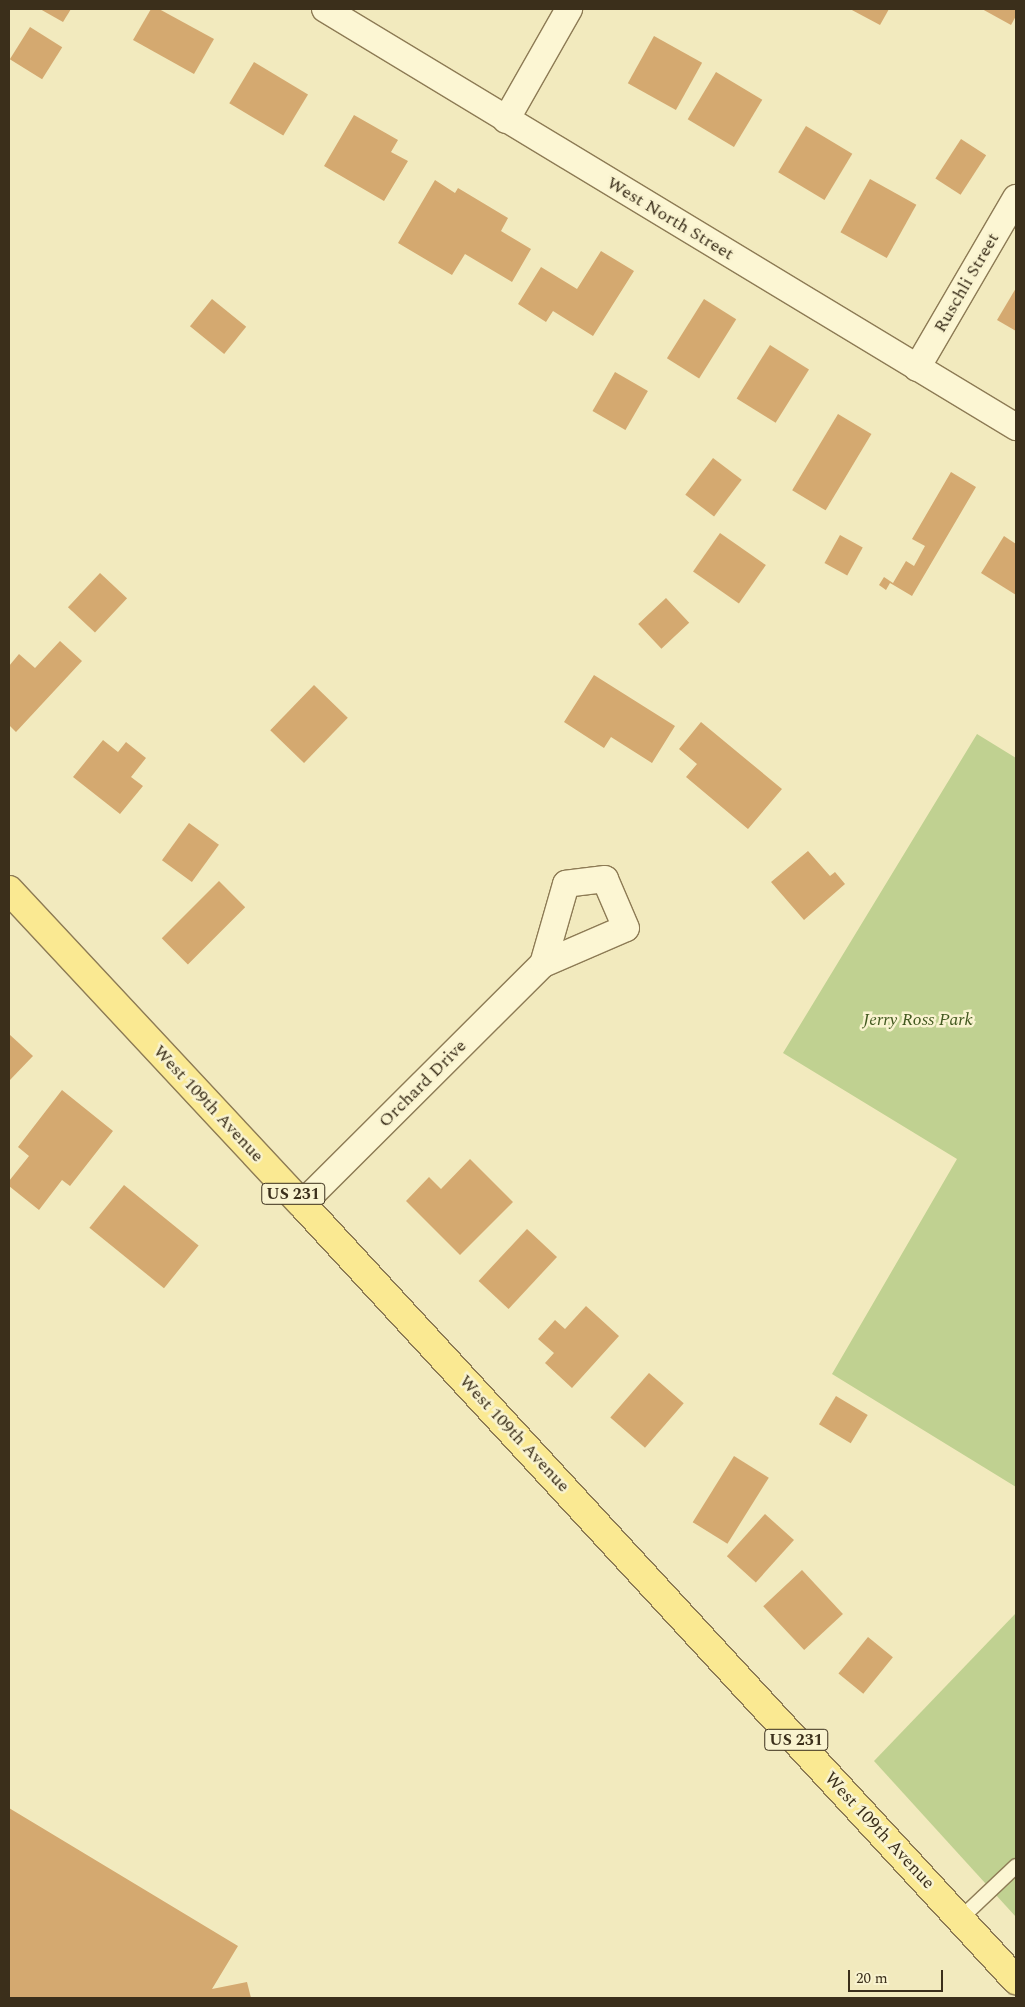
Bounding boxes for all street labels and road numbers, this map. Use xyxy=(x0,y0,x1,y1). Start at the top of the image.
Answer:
street label: West North Street xyxy=(603,173,737,265)
street label: Ruschli Street xyxy=(930,229,1004,337)
street label: Orchard Drive xyxy=(375,1036,471,1132)
street label: West 109th Avenue xyxy=(148,1041,268,1167)
road number: US 231 xyxy=(260,1180,326,1208)
street label: West 109th Avenue xyxy=(454,1371,574,1497)
road number: US 231 xyxy=(764,1726,828,1754)
street label: West 109th Avenue xyxy=(819,1768,939,1894)

